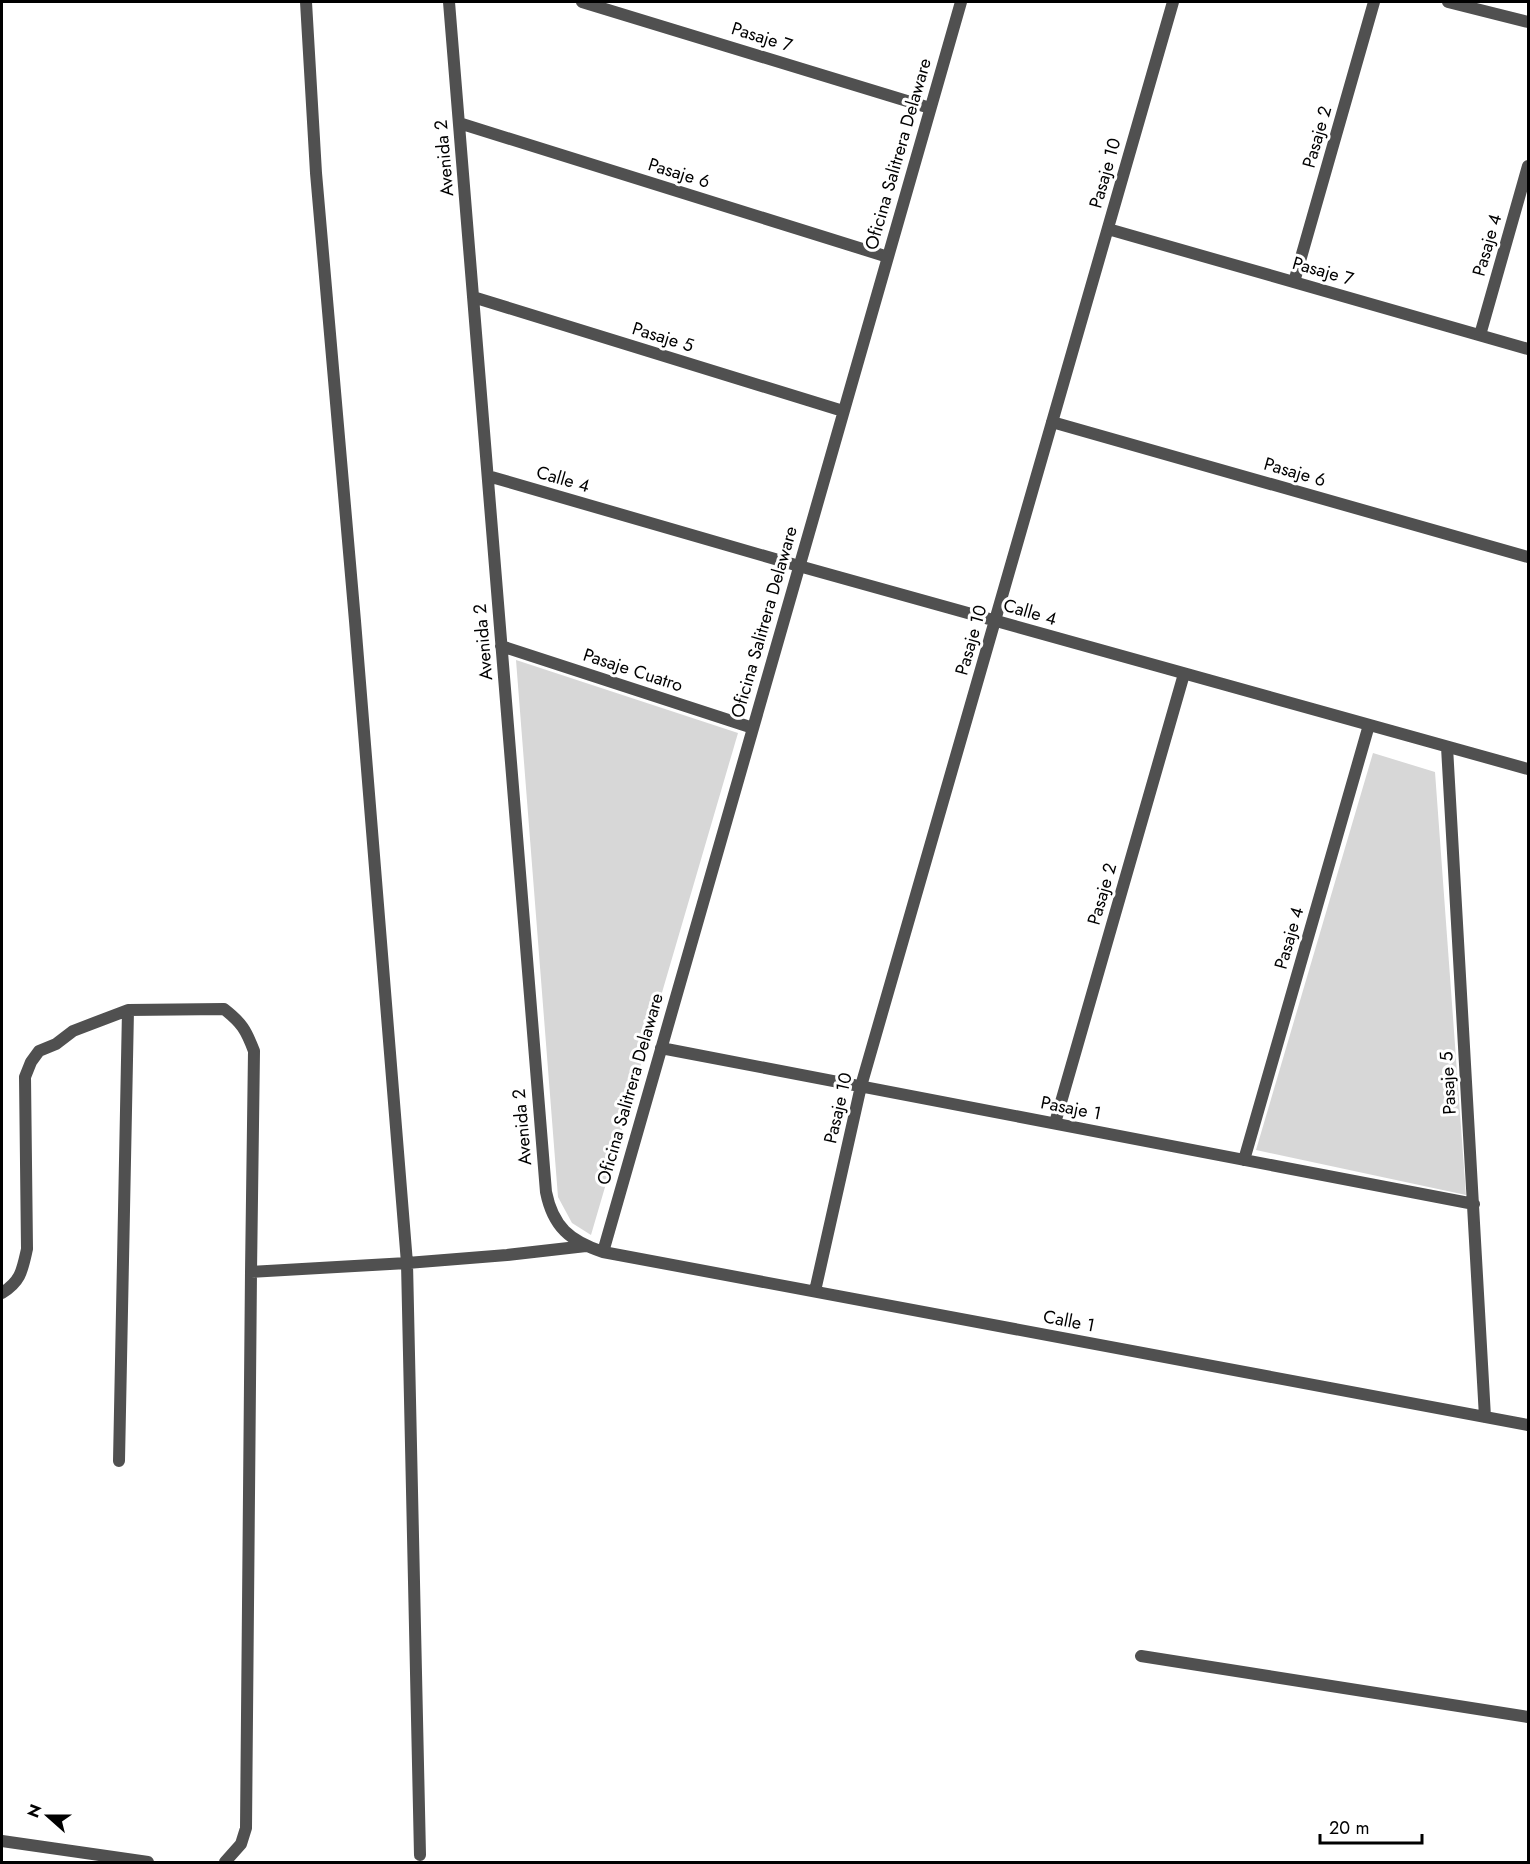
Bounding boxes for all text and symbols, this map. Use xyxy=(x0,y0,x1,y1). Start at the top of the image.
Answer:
street label: Pasaje 7 xyxy=(728,15,796,59)
street label: Oficina Salitrera Delaware xyxy=(858,55,938,253)
street label: Pasaje 2 xyxy=(1296,103,1338,171)
street label: Avenida 2 xyxy=(428,119,460,197)
street label: Pasaje 10 xyxy=(1083,135,1127,211)
street label: Pasaje 6 xyxy=(645,151,713,195)
street label: Pasaje 4 xyxy=(1466,211,1508,279)
street label: Pasaje 7 xyxy=(1289,250,1357,292)
street label: Pasaje 5 xyxy=(629,315,697,359)
street label: Pasaje 6 xyxy=(1261,451,1329,493)
street label: Calle 4 xyxy=(533,459,593,499)
street label: Oficina Salitrera Delaware xyxy=(724,523,804,721)
street label: Calle 4 xyxy=(1000,592,1060,632)
street label: Pasaje 10 xyxy=(949,602,993,678)
street label: Avenida 2 xyxy=(467,603,499,681)
street label: Pasaje Cuatro xyxy=(580,642,686,698)
street label: Pasaje 2 xyxy=(1081,860,1123,928)
street label: Pasaje 4 xyxy=(1268,904,1310,972)
street label: Oficina Salitrera Delaware xyxy=(590,990,670,1188)
street label: Pasaje 5 xyxy=(1433,1051,1463,1115)
street label: Pasaje 10 xyxy=(817,1070,859,1146)
street label: Avenida 2 xyxy=(506,1088,538,1166)
street label: Pasaje 1 xyxy=(1038,1089,1104,1127)
street label: Calle 1 xyxy=(1041,1303,1097,1339)
north arrow xyxy=(18,1786,78,1846)
text: N xyxy=(21,1801,47,1821)
scale bar xyxy=(1320,1807,1422,1845)
text: 20 m xyxy=(1329,1815,1369,1841)

